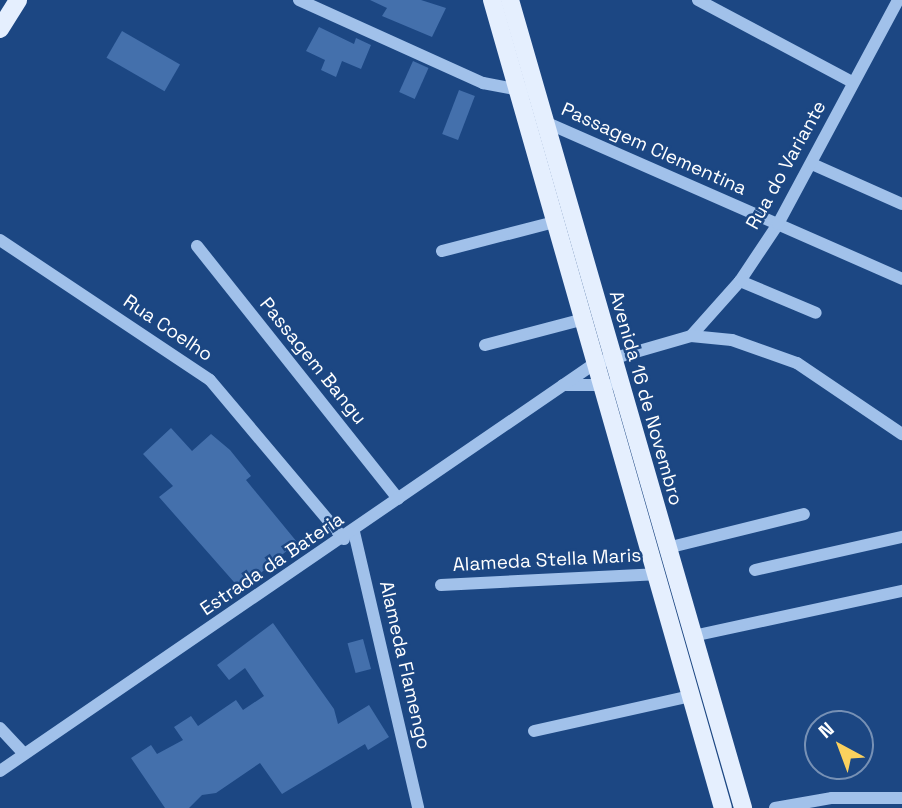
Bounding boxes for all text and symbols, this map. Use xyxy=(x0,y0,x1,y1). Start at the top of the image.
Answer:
street label: Rua do Variante xyxy=(741,96,831,234)
street label: Passagem Clementina xyxy=(558,98,750,200)
street label: Avenida 16 de Novembro xyxy=(604,288,688,508)
street label: Rua Coelho xyxy=(119,290,217,366)
street label: Passagem Bangu xyxy=(255,293,371,429)
street label: Estrada da Bateria xyxy=(196,508,348,620)
street label: Alameda Stella Maris xyxy=(452,544,642,576)
street label: Alameda Flamengo xyxy=(375,579,435,751)
north arrow xyxy=(804,710,874,780)
text: N xyxy=(813,717,839,744)

